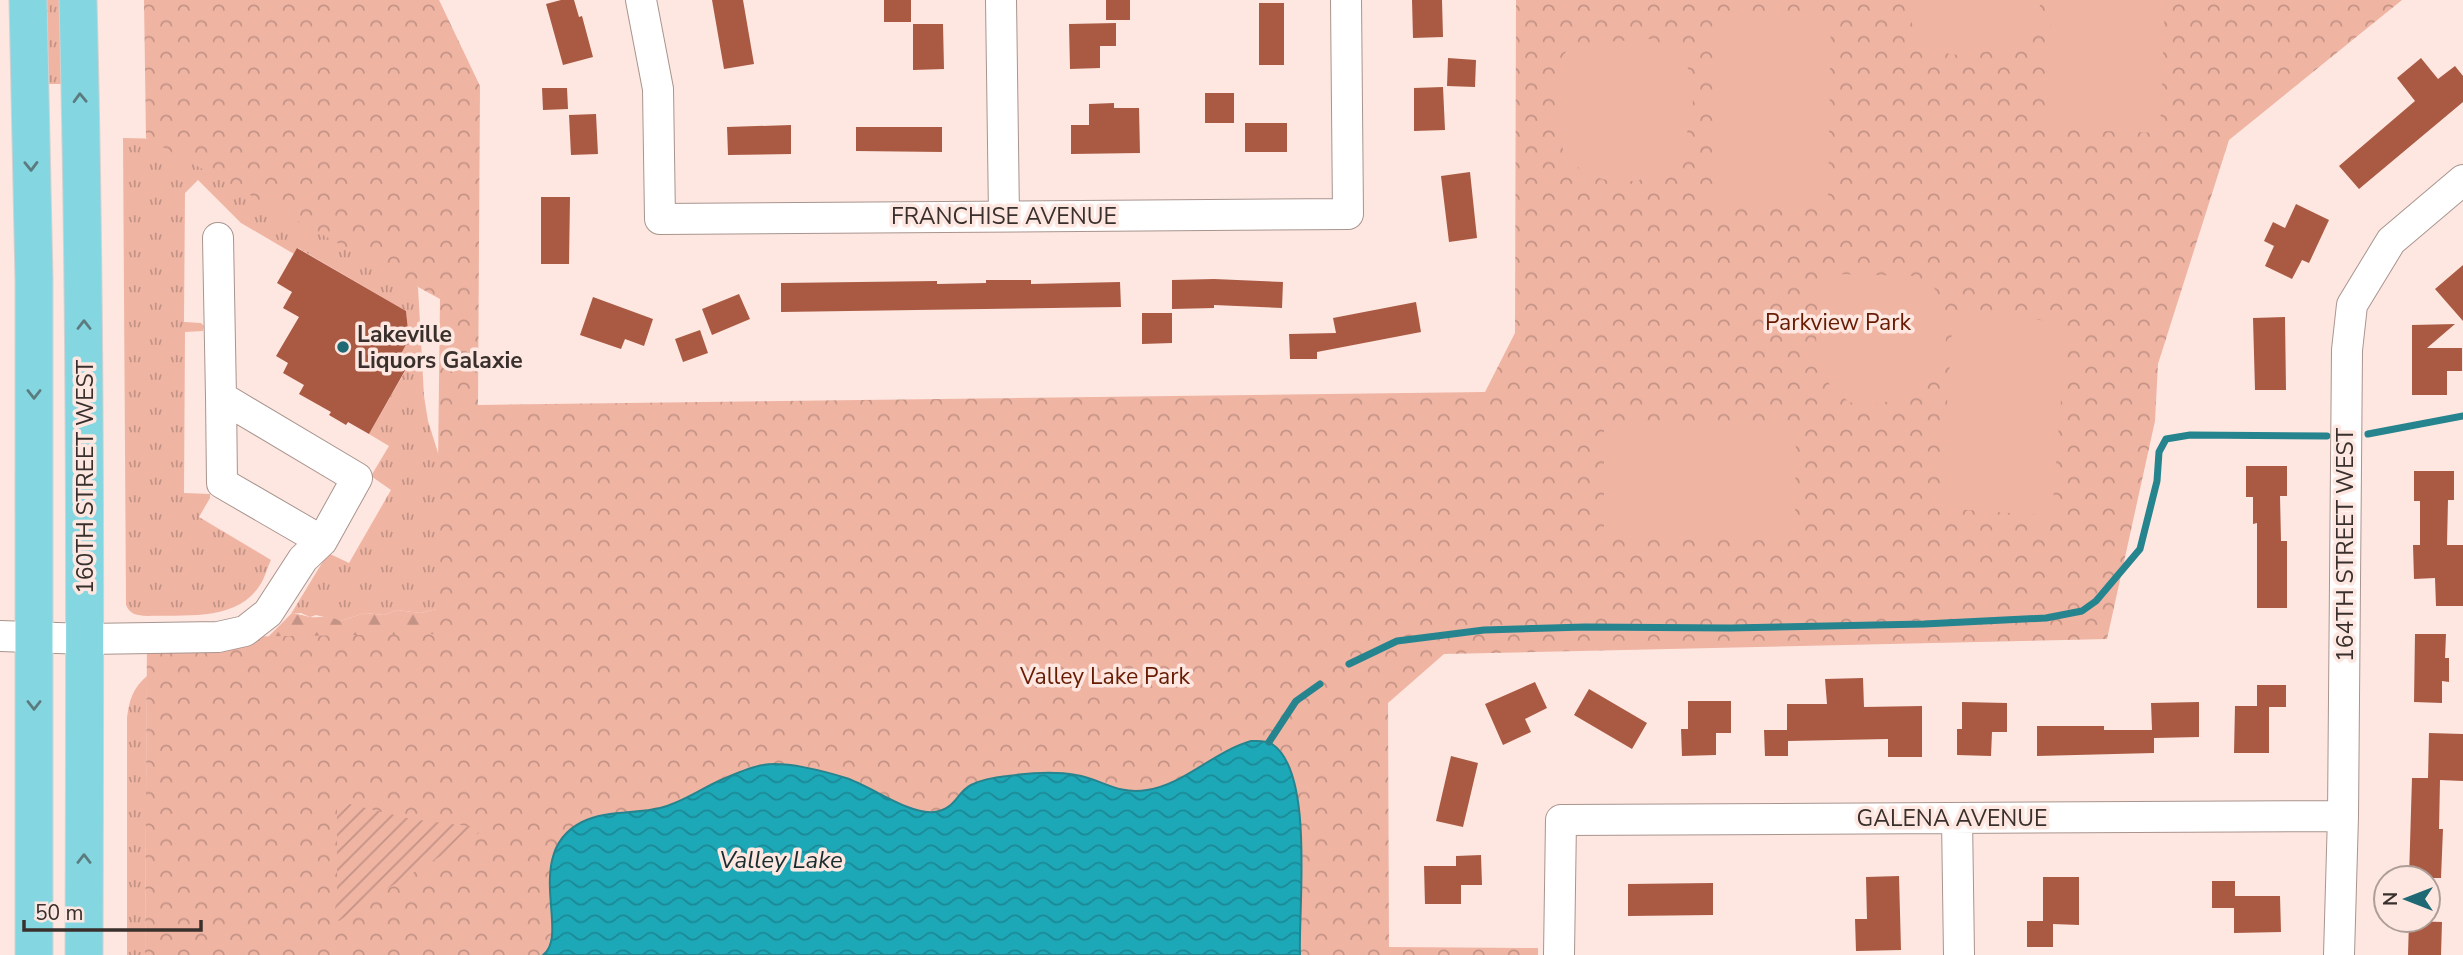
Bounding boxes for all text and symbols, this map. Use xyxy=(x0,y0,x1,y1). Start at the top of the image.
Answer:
one-way arrow xyxy=(73,92,88,103)
one-way arrow xyxy=(24,161,39,172)
street label: FRANCHISE AVENUE xyxy=(891,201,1117,232)
park label: Parkview Park xyxy=(1765,307,1911,338)
place label: Lakeville Liquors Galaxie xyxy=(357,319,523,376)
one-way arrow xyxy=(76,320,92,330)
marker: Lakeville Liquors Galaxie xyxy=(335,339,351,355)
street label: 160TH STREET WEST xyxy=(70,360,101,594)
one-way arrow xyxy=(26,389,42,399)
street label: 164TH STREET WEST xyxy=(2330,428,2361,662)
park label: Valley Lake Park xyxy=(1019,661,1190,692)
one-way arrow xyxy=(26,700,42,711)
street label: GALENA AVENUE xyxy=(1857,803,2048,834)
water label: Valley Lake xyxy=(719,844,843,876)
one-way arrow xyxy=(77,853,92,864)
north arrow xyxy=(2372,864,2442,934)
scale bar xyxy=(24,888,201,932)
text: N xyxy=(2378,892,2404,906)
text: 50 m xyxy=(35,899,84,927)

